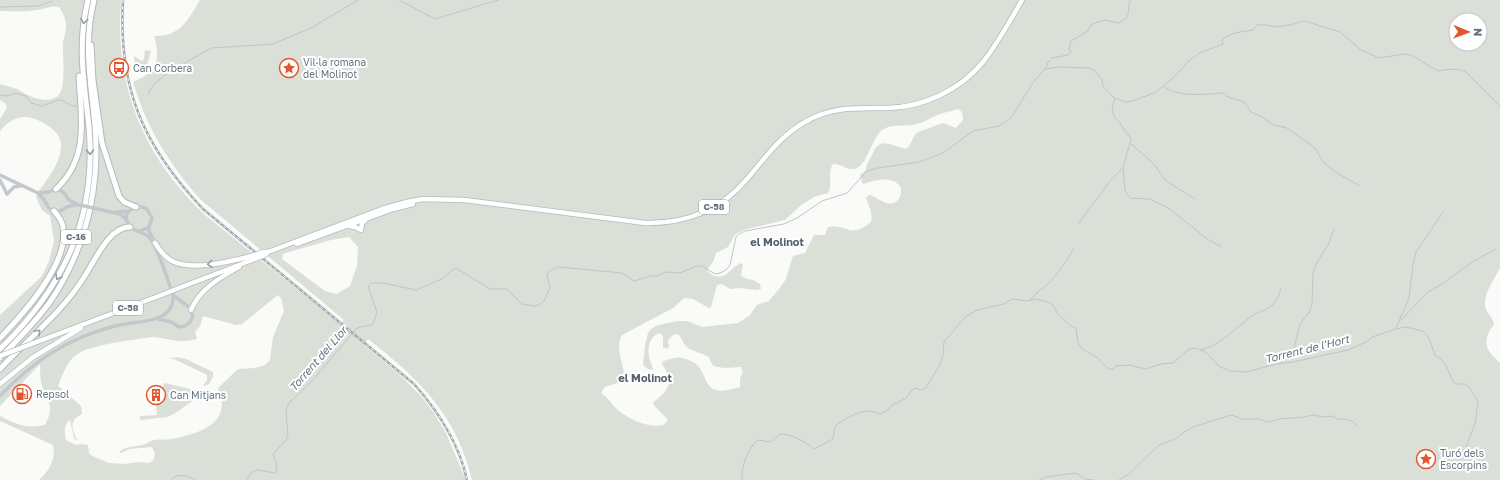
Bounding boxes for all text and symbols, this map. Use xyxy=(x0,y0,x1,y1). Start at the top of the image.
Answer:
north arrow xyxy=(1448,12,1488,52)
one-way arrow xyxy=(80,18,88,25)
text: N xyxy=(1472,28,1485,36)
place label: Vil·la romana del Molinot xyxy=(303,56,366,80)
bus stop icon: Can Corbera xyxy=(108,57,130,79)
place icon: Vil·la romana del Molinot xyxy=(278,57,300,79)
place label: Can Corbera xyxy=(133,62,192,74)
one-way arrow xyxy=(86,149,94,155)
road number: C-58 xyxy=(699,200,729,214)
road number: C-16 xyxy=(61,230,91,244)
district label: el Molinot xyxy=(750,235,804,248)
one-way arrow xyxy=(207,259,213,268)
one-way arrow xyxy=(56,272,63,280)
road number: C-58 xyxy=(113,301,143,315)
water label: Torrent del Llor xyxy=(286,323,350,393)
one-way arrow xyxy=(33,329,40,337)
water label: Torrent de l'Hort xyxy=(1263,331,1352,365)
district label: el Molinot xyxy=(618,371,672,384)
fuel station icon: Repsol xyxy=(11,383,33,405)
building icon: Can Mitjans xyxy=(145,384,167,406)
place label: Repsol xyxy=(36,388,69,400)
place label: Can Mitjans xyxy=(170,389,226,401)
place label: Turó dels Escorpins xyxy=(1440,447,1487,471)
place icon: Turó dels Escorpins xyxy=(1415,448,1437,470)

